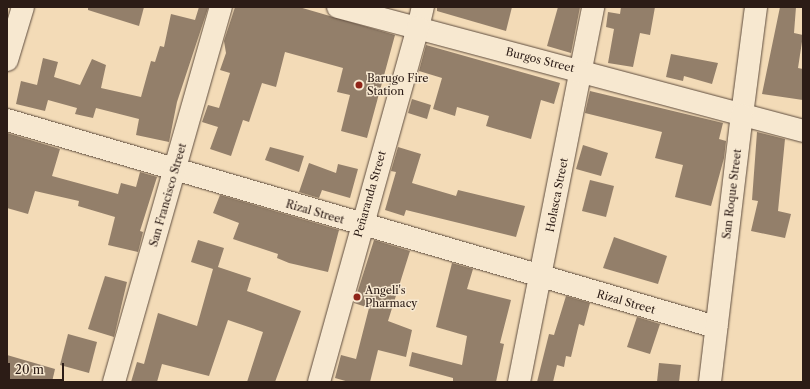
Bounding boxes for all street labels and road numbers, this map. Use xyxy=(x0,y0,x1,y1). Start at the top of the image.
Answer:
street label: Burgos Street xyxy=(504,45,576,75)
street label: San Francisco Street xyxy=(147,142,189,248)
street label: San Roque Street xyxy=(720,148,744,240)
street label: Peñaranda Street xyxy=(351,149,389,239)
street label: Holasca Street xyxy=(543,157,571,233)
street label: Rizal Street xyxy=(284,197,346,227)
street label: Rizal Street xyxy=(595,287,657,317)

